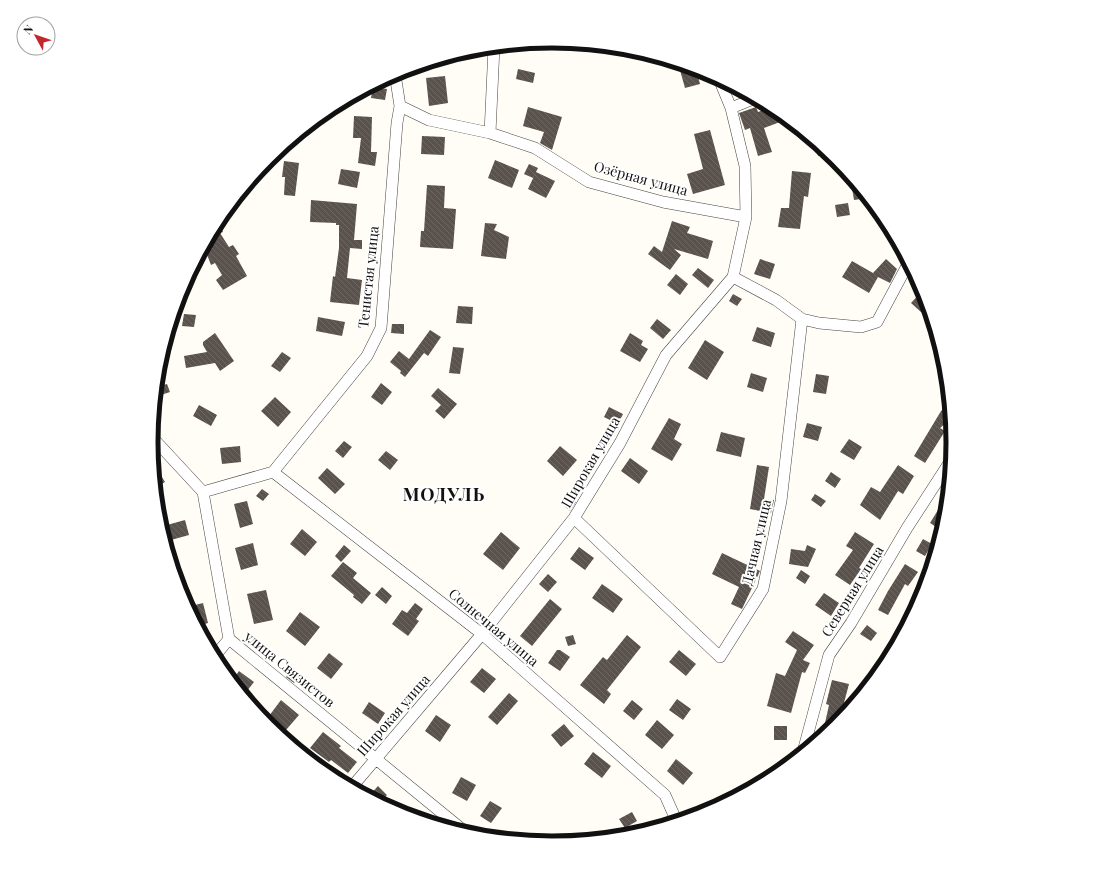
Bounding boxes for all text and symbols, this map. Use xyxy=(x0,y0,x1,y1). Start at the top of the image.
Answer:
north arrow xyxy=(16,16,56,56)
text: N xyxy=(20,21,36,37)
street label: Озёрная улица xyxy=(592,156,690,200)
street label: Тенистая улица xyxy=(353,225,383,329)
street label: Широкая улица xyxy=(556,413,624,511)
district label: МОДУЛЬ xyxy=(403,482,485,506)
street label: Дачная улица xyxy=(737,497,775,587)
street label: Северная улица xyxy=(816,542,888,640)
street label: Солнечная улица xyxy=(445,584,543,670)
street label: улица Связистов xyxy=(240,626,339,712)
street label: Широкая улица xyxy=(352,670,434,760)

